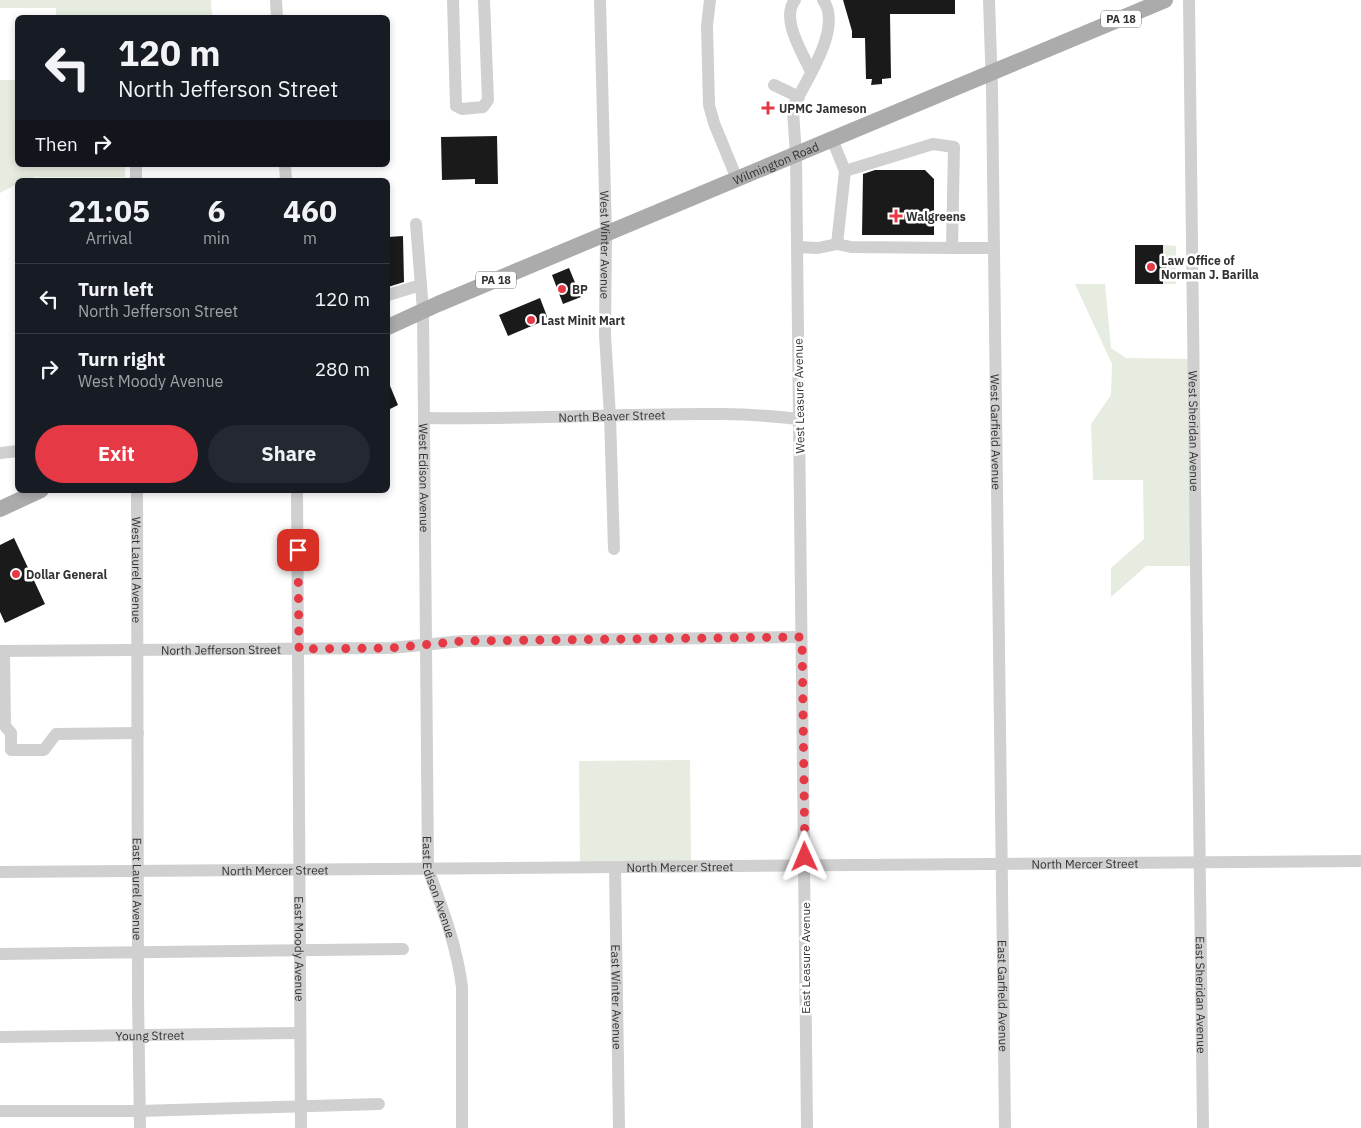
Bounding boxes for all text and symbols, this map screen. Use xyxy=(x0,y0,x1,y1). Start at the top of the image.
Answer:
road number: PA 18 xyxy=(1101,10,1141,28)
text: 120 m xyxy=(118,30,221,76)
icon: left xyxy=(35,35,100,100)
text: North Jefferson Street xyxy=(118,74,338,103)
marker: UPMC Jameson xyxy=(761,101,775,115)
place label: UPMC Jameson xyxy=(779,101,867,116)
icon: right xyxy=(88,130,116,158)
text: Then xyxy=(35,132,78,156)
street label: Wilmington Road xyxy=(730,138,821,187)
street label: West Winter Avenue xyxy=(597,190,614,300)
text: 21:05 xyxy=(68,191,150,230)
text: 6 xyxy=(207,191,225,230)
text: 460 xyxy=(283,191,337,230)
place label: Walgreens xyxy=(906,209,966,224)
marker: Walgreens xyxy=(890,210,902,222)
text: Arrival xyxy=(86,228,132,248)
text: min xyxy=(203,228,230,248)
text: m xyxy=(303,228,317,248)
place label: Law Office of Norman J. Barilla xyxy=(1161,253,1259,282)
marker: Law Office of Norman J. Barilla xyxy=(1145,261,1157,273)
road number: PA 18 xyxy=(476,272,516,288)
text: Turn left xyxy=(78,277,154,301)
place label: BP xyxy=(572,282,588,297)
marker: BP xyxy=(556,283,568,295)
icon: left xyxy=(35,285,63,313)
text: 120 m xyxy=(315,287,370,311)
text: North Jefferson Street xyxy=(78,301,238,321)
place label: Last Minit Mart xyxy=(541,313,625,328)
marker: Last Minit Mart xyxy=(525,314,537,326)
street label: West Leasure Avenue xyxy=(790,338,808,454)
text: Turn right xyxy=(78,347,165,371)
icon: right xyxy=(35,355,63,383)
text: 280 m xyxy=(315,357,370,381)
street label: West Sheridan Avenue xyxy=(1186,370,1203,492)
text: West Moody Avenue xyxy=(78,371,223,391)
street label: West Garfield Avenue xyxy=(988,374,1005,490)
street label: North Beaver Street xyxy=(558,407,666,424)
street label: West Edison Avenue xyxy=(417,423,432,533)
button: Exit xyxy=(35,425,198,483)
button: Share xyxy=(208,425,370,483)
street label: West Laurel Avenue xyxy=(130,517,145,624)
pin xyxy=(277,529,319,571)
icon: arrive xyxy=(284,536,312,564)
place label: Dollar General xyxy=(26,567,108,582)
marker: Dollar General xyxy=(10,568,22,580)
street label: North Jefferson Street xyxy=(161,641,281,657)
position arrow xyxy=(778,830,830,882)
street label: East Edison Avenue xyxy=(420,836,459,940)
street label: East Laurel Avenue xyxy=(130,838,145,941)
street label: North Mercer Street xyxy=(1031,855,1139,871)
street label: North Mercer Street xyxy=(626,859,734,874)
street label: North Mercer Street xyxy=(221,862,329,878)
street label: East Moody Avenue xyxy=(292,896,308,1002)
street label: East Leasure Avenue xyxy=(798,902,813,1014)
street label: East Sheridan Avenue xyxy=(1193,936,1210,1054)
street label: East Garfield Avenue xyxy=(995,940,1012,1052)
street label: East Winter Avenue xyxy=(609,944,625,1050)
street label: Young Street xyxy=(115,1027,185,1043)

